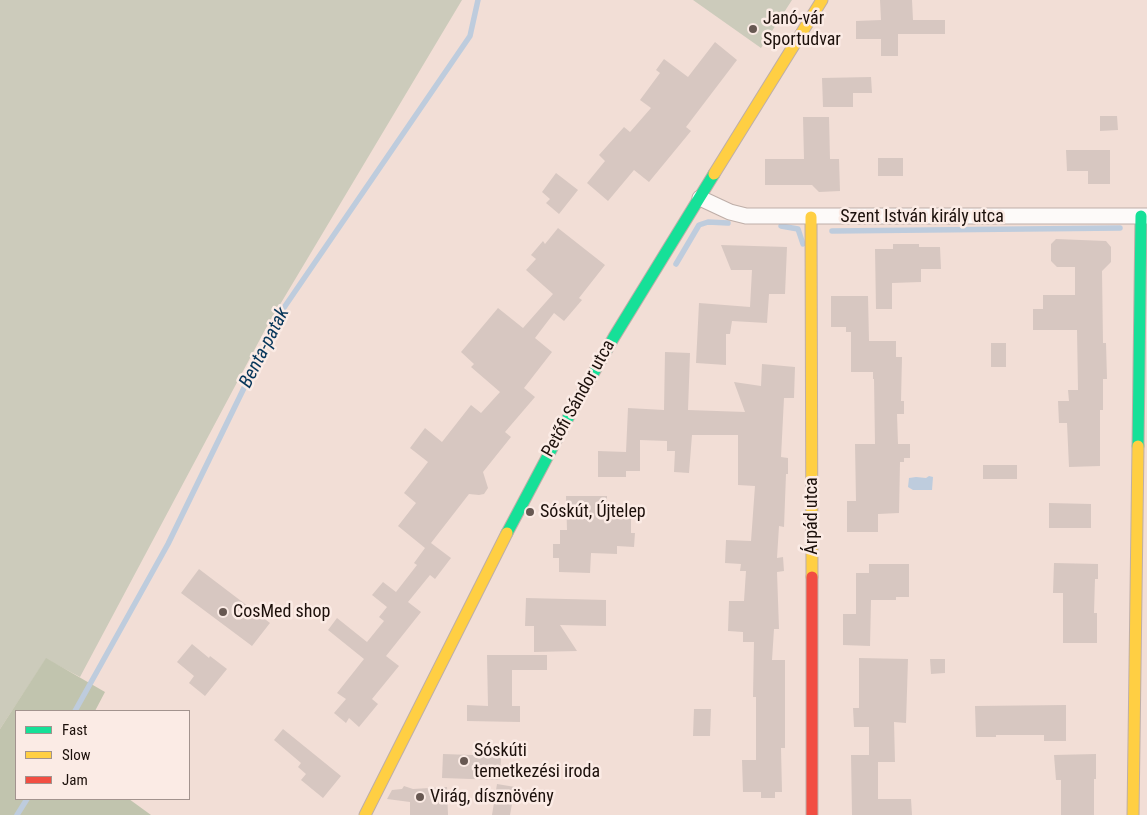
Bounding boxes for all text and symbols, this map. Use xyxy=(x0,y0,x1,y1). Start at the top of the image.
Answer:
place label: Janó-vár Sportudvar xyxy=(763,8,841,50)
marker: Janó-vár Sportudvar xyxy=(747,23,759,35)
street label: Szent István király utca xyxy=(840,206,1004,228)
water label: Benta-patak xyxy=(235,304,295,392)
street label: Petőfi Sándor utca xyxy=(538,337,620,461)
street label: Árpád utca xyxy=(801,477,823,555)
place label: Sóskút, Újtelep xyxy=(540,501,646,523)
marker: Sóskút, Újtelep xyxy=(524,506,536,518)
place label: CosMed shop xyxy=(233,601,330,623)
marker: CosMed shop xyxy=(217,606,229,618)
legend xyxy=(15,710,190,800)
text: Fast xyxy=(62,721,87,739)
place label: Sóskúti temetkezési iroda xyxy=(474,740,600,782)
text: Slow xyxy=(62,746,91,764)
marker: Sóskúti temetkezési iroda xyxy=(458,755,470,767)
text: Jam xyxy=(62,771,88,789)
place label: Virág, dísznövény xyxy=(430,786,554,808)
marker: Virág, dísznövény xyxy=(414,791,426,803)

